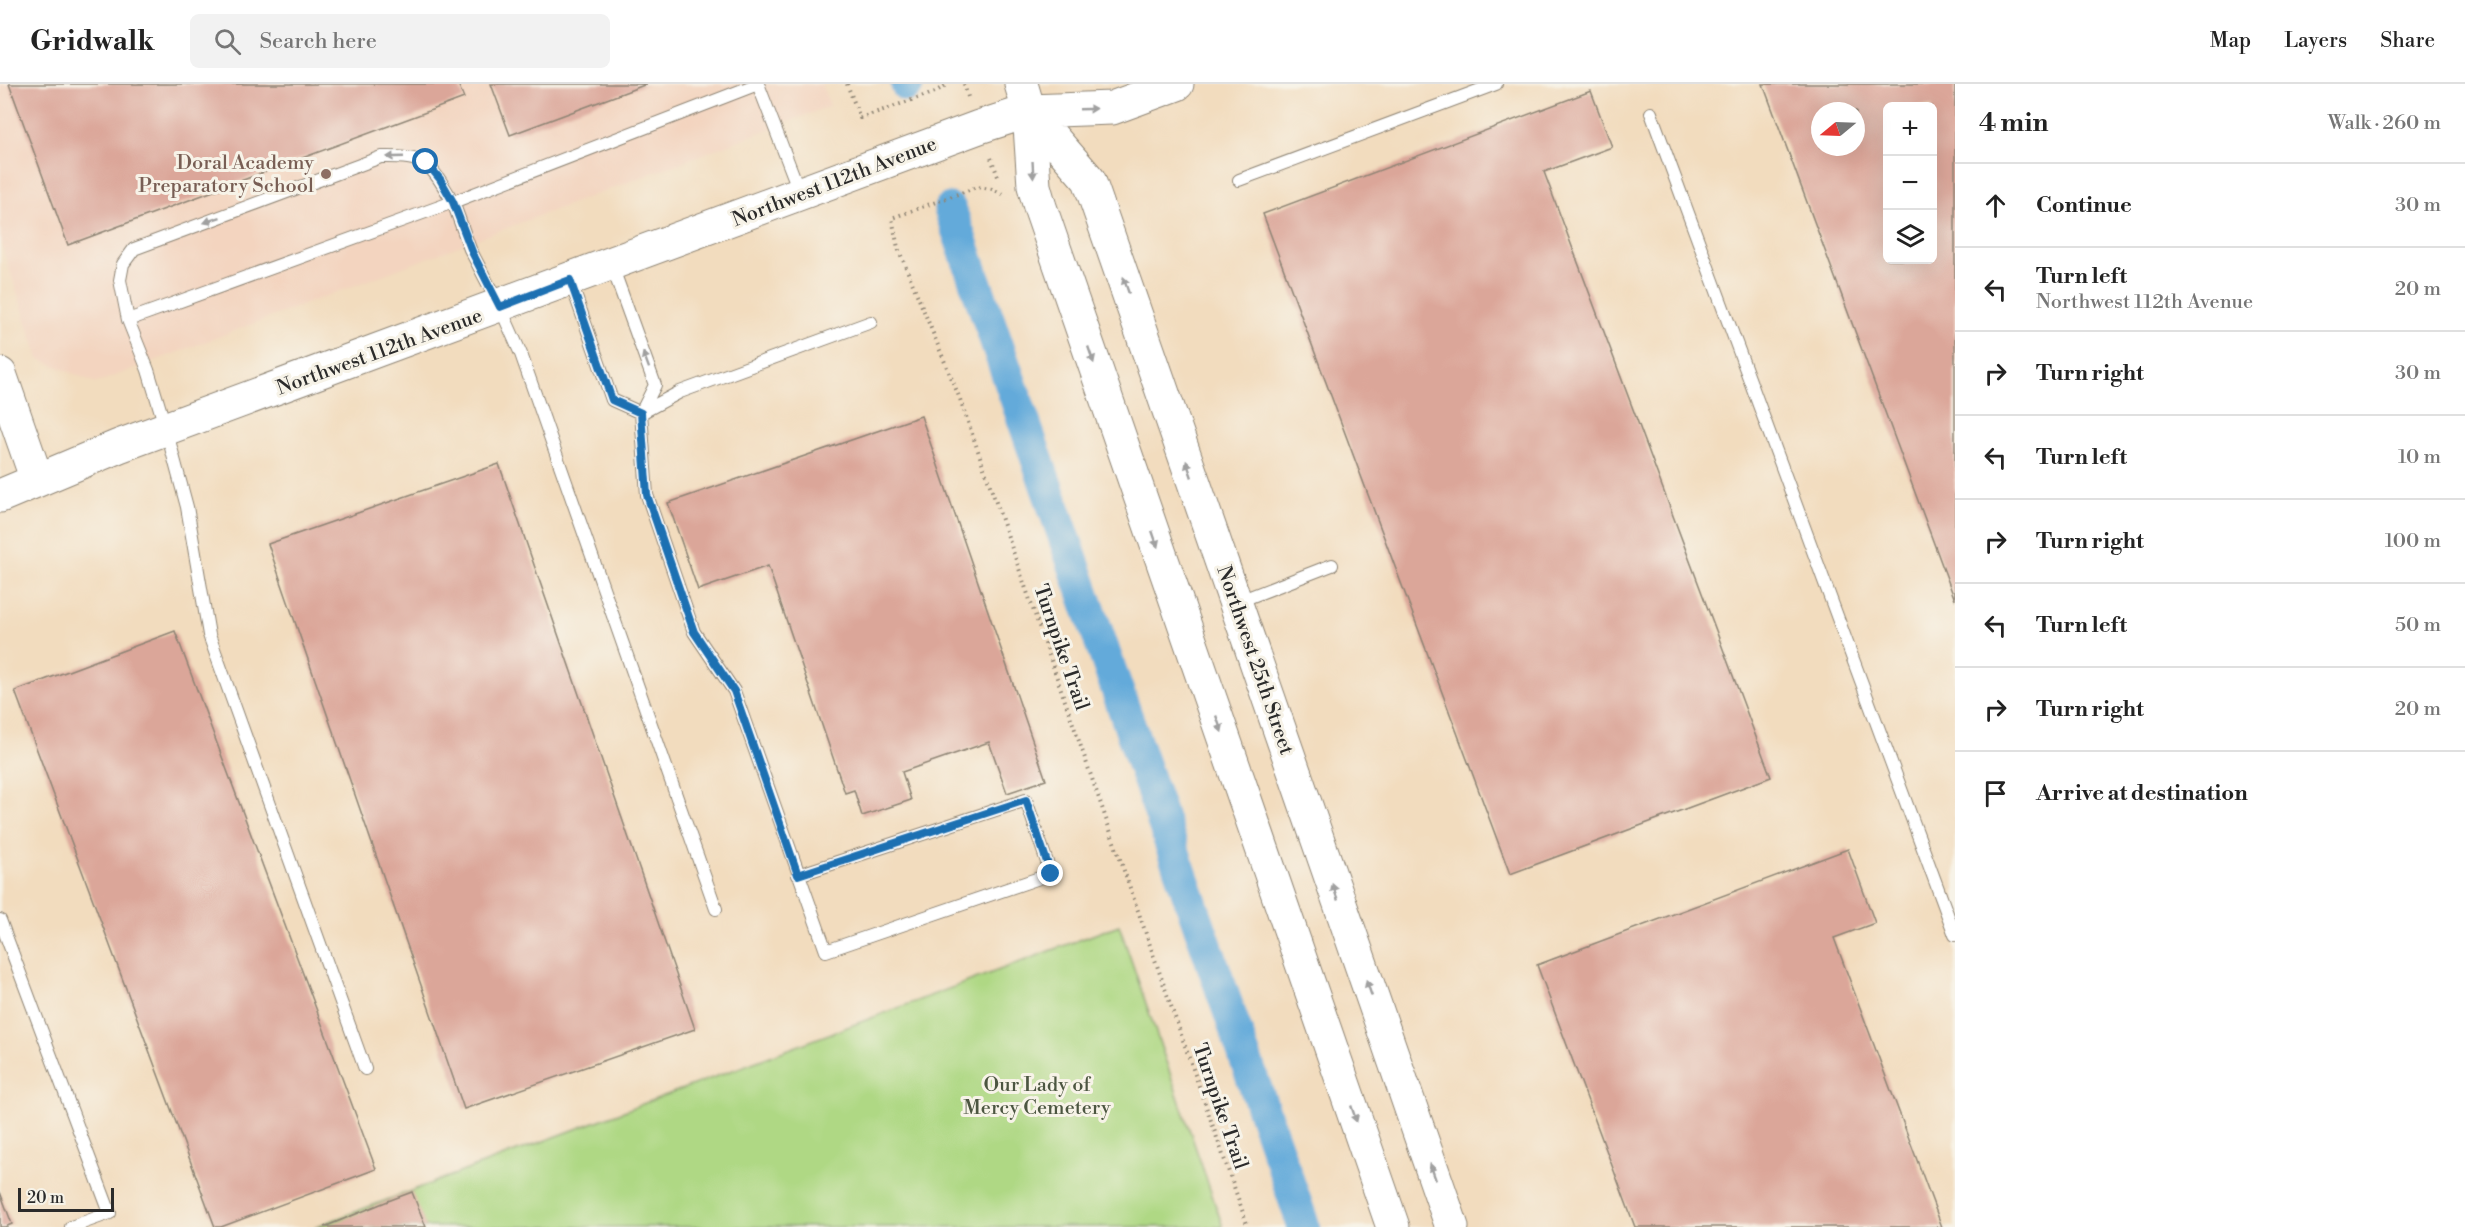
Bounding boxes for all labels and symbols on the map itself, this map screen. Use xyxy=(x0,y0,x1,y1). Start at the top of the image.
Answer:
north arrow xyxy=(1811,102,1865,156)
one-way arrow xyxy=(1078,105,1097,114)
street label: Northwest 112th Avenue xyxy=(729,132,940,233)
route start xyxy=(412,148,438,174)
place label: Doral Academy Preparatory School xyxy=(138,151,314,199)
one-way arrow xyxy=(386,152,405,162)
one-way arrow xyxy=(1028,160,1037,179)
marker: Doral Academy Preparatory School xyxy=(319,167,333,181)
one-way arrow xyxy=(203,216,221,226)
one-way arrow xyxy=(1120,276,1130,294)
street label: Northwest 112th Avenue xyxy=(273,304,486,401)
one-way arrow xyxy=(1087,346,1097,364)
one-way arrow xyxy=(641,351,650,369)
one-way arrow xyxy=(1184,460,1194,478)
one-way arrow xyxy=(1151,530,1160,548)
street label: Northwest 25th Street xyxy=(1210,563,1299,758)
street label: Turnpike Trail xyxy=(1027,581,1094,714)
one-way arrow xyxy=(1214,715,1224,733)
route end xyxy=(1037,860,1063,886)
one-way arrow xyxy=(1330,882,1340,900)
one-way arrow xyxy=(1363,978,1373,996)
street label: Turnpike Trail xyxy=(1186,1040,1253,1173)
park label: Our Lady of Mercy Cemetery xyxy=(963,1073,1111,1121)
one-way arrow xyxy=(1349,1105,1359,1123)
one-way arrow xyxy=(1427,1163,1437,1181)
scale bar xyxy=(18,1185,114,1212)

